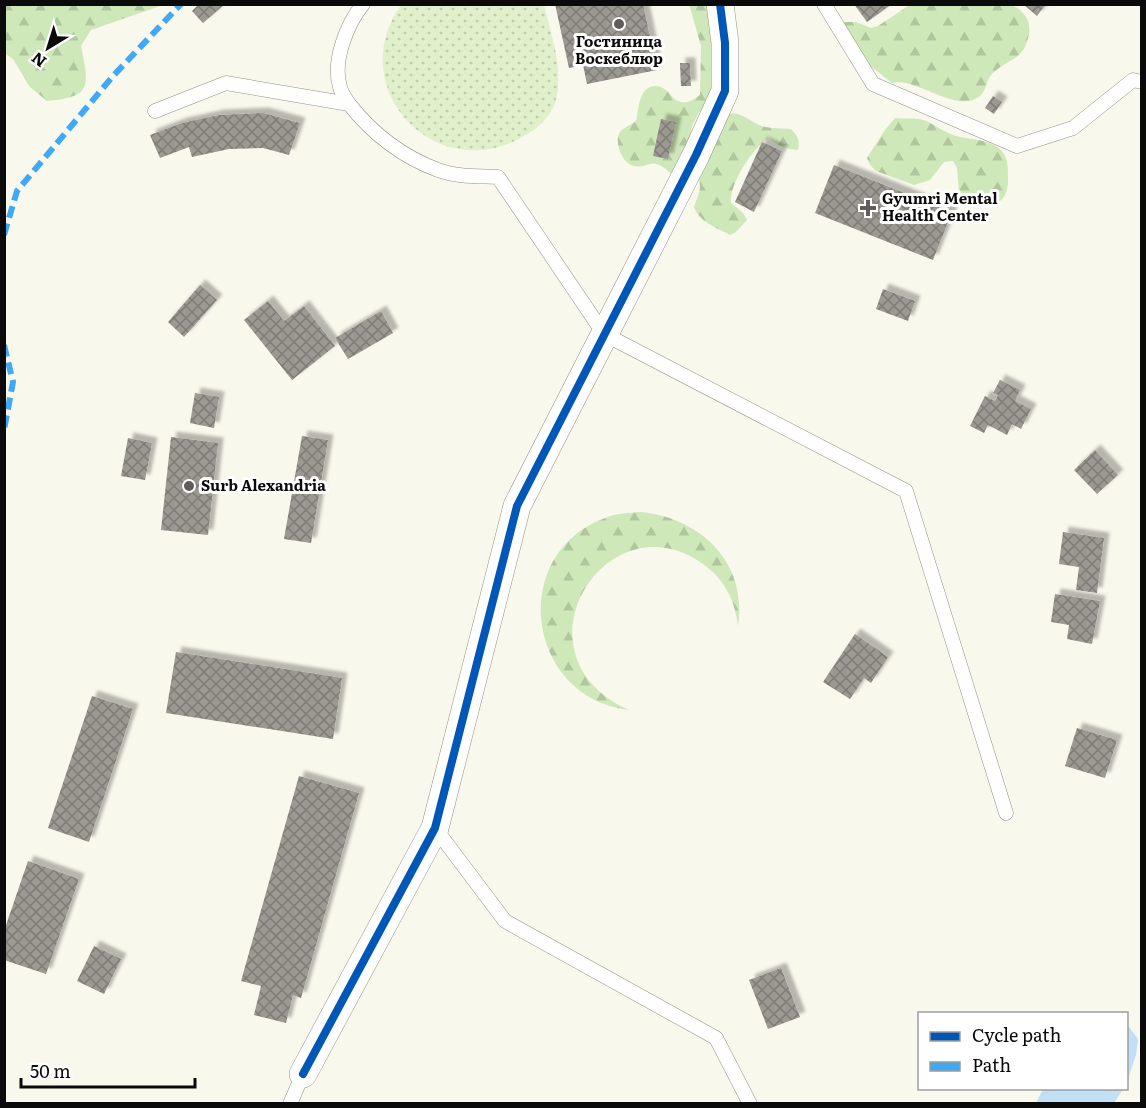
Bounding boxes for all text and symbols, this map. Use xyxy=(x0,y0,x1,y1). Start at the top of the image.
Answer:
marker: Гостиница Воскеблюр xyxy=(612,17,626,31)
north arrow xyxy=(18,18,78,78)
place label: Гостиница Воскеблюр xyxy=(575,29,663,69)
text: N xyxy=(25,47,51,74)
place label: Gyumri Mental Health Center xyxy=(882,186,998,226)
marker: Gyumri Mental Health Center xyxy=(859,199,877,217)
place label: Surb Alexandria xyxy=(201,473,326,496)
marker: Surb Alexandria xyxy=(182,479,196,493)
legend xyxy=(918,1012,1128,1090)
text: Cycle path xyxy=(972,1021,1061,1048)
scale bar xyxy=(21,1051,195,1089)
text: Path xyxy=(972,1051,1011,1078)
text: 50 m xyxy=(30,1057,71,1084)

